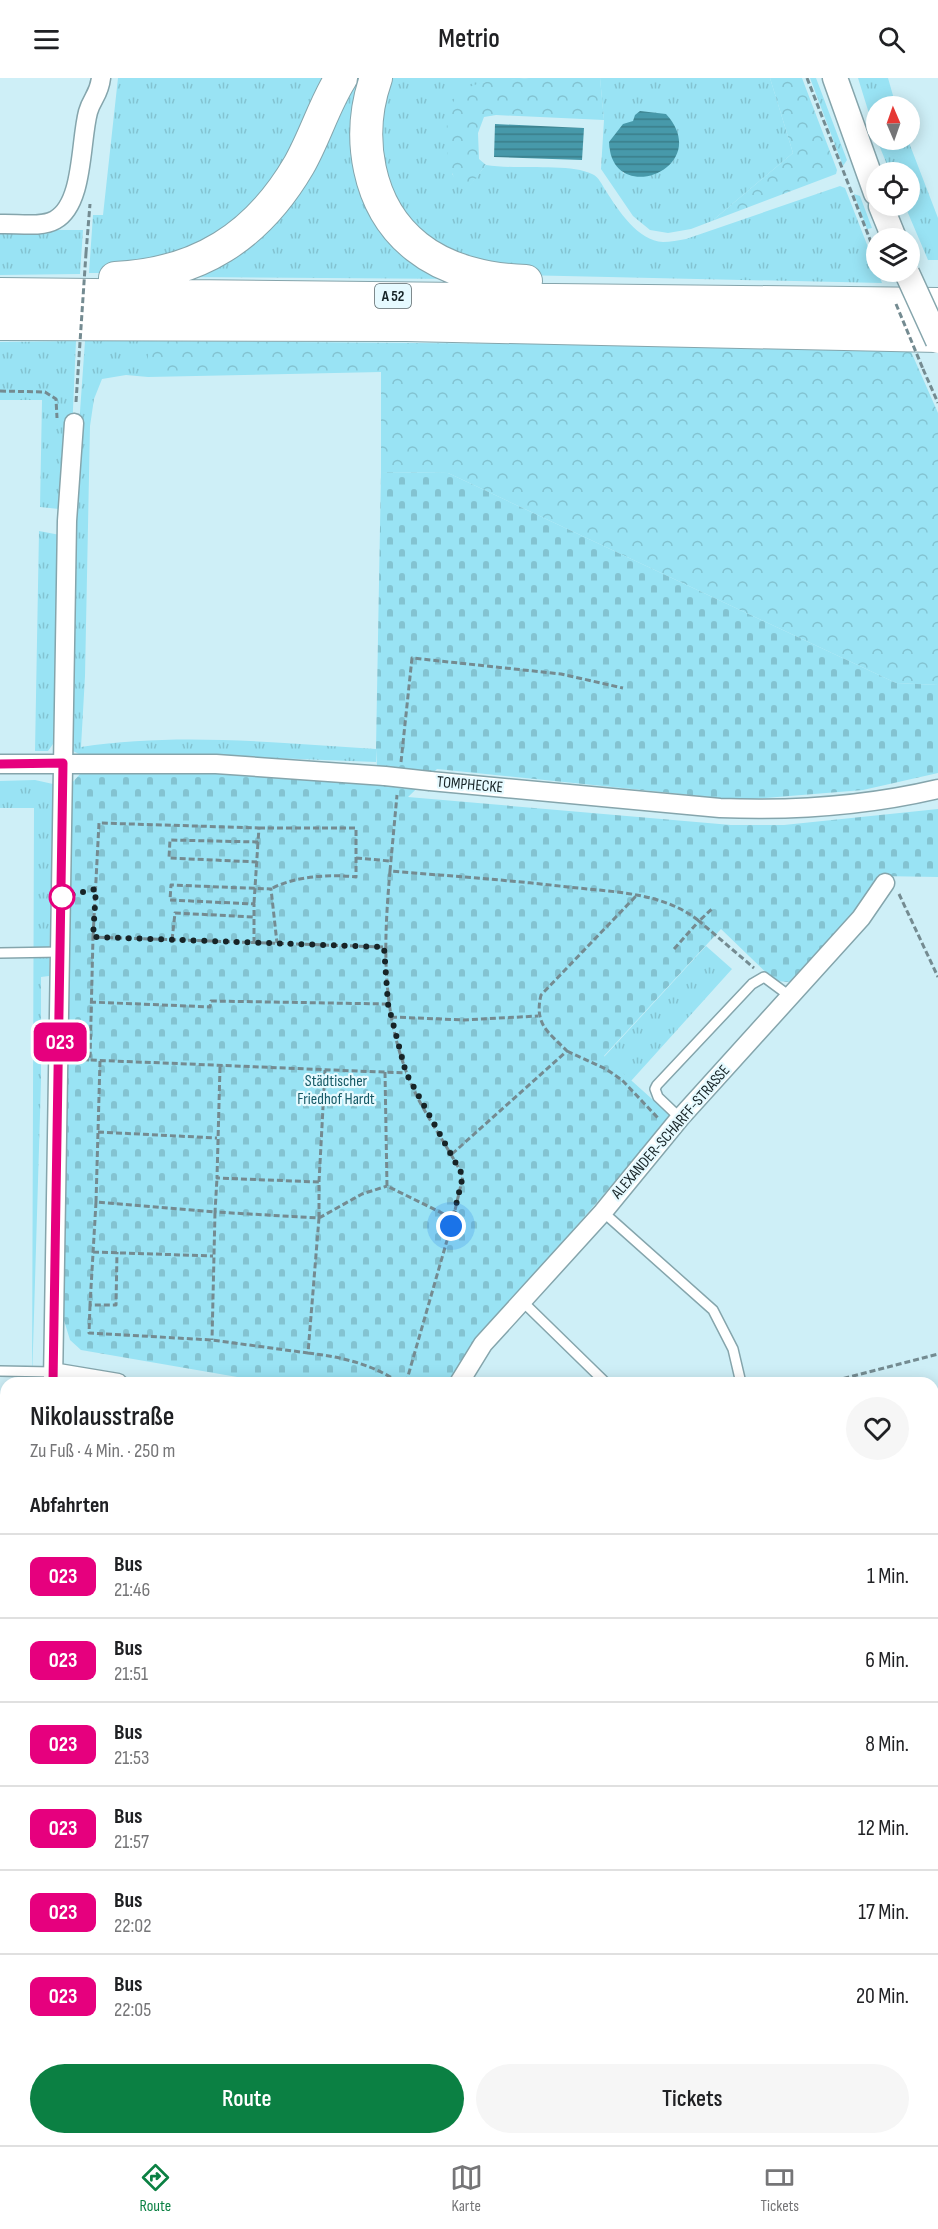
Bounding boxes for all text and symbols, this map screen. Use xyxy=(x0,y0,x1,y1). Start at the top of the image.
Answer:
icon: menu xyxy=(30,23,63,56)
text: Metrio xyxy=(438,23,500,55)
icon: search xyxy=(875,23,908,56)
north arrow xyxy=(866,96,920,150)
map controls xyxy=(866,96,920,282)
button: locate xyxy=(866,162,920,216)
button: layers xyxy=(866,228,920,282)
road number: A 52 xyxy=(375,284,411,308)
street label: TOMPHECKE xyxy=(436,773,504,797)
unlabelled marker xyxy=(49,884,75,910)
line badge: 023 xyxy=(26,1022,94,1062)
text: 023 xyxy=(46,1030,74,1055)
street label: ALEXANDER-SCHARFF-STRASSE xyxy=(607,1061,734,1203)
park label: Städtischer Friedhof Hardt xyxy=(297,1072,375,1109)
your location xyxy=(436,1211,466,1241)
button: heart xyxy=(846,1397,909,1460)
text: Nikolausstraße xyxy=(30,1400,174,1433)
text: Zu Fuß · 4 Min. · 250 m xyxy=(30,1439,175,1463)
text: Abfahrten xyxy=(30,1492,109,1519)
text: Bus xyxy=(114,1551,143,1578)
text: 1 Min. xyxy=(867,1563,909,1590)
text: 023 xyxy=(49,1564,77,1589)
text: 21:46 xyxy=(114,1578,150,1602)
text: Bus xyxy=(114,1635,143,1662)
text: 6 Min. xyxy=(865,1647,909,1674)
text: 023 xyxy=(49,1648,77,1673)
text: 21:51 xyxy=(114,1662,148,1686)
text: Bus xyxy=(114,1719,143,1746)
text: 8 Min. xyxy=(865,1731,909,1758)
text: 023 xyxy=(49,1732,77,1757)
text: 21:53 xyxy=(114,1746,149,1770)
text: Bus xyxy=(114,1803,143,1830)
text: 12 Min. xyxy=(858,1815,909,1842)
text: 023 xyxy=(49,1816,77,1841)
text: 21:57 xyxy=(114,1830,149,1854)
text: Bus xyxy=(114,1887,143,1914)
text: 17 Min. xyxy=(858,1899,909,1926)
text: 023 xyxy=(49,1900,77,1925)
text: 22:02 xyxy=(114,1914,151,1938)
text: Bus xyxy=(114,1971,143,1998)
text: 20 Min. xyxy=(856,1983,909,2010)
text: 023 xyxy=(49,1984,77,2009)
text: 22:05 xyxy=(114,1998,151,2022)
button: Route xyxy=(30,2064,464,2133)
button: Tickets xyxy=(476,2064,909,2133)
tab: Route xyxy=(139,2161,172,2216)
tab: Karte xyxy=(450,2161,483,2216)
tab: Tickets xyxy=(760,2161,799,2216)

